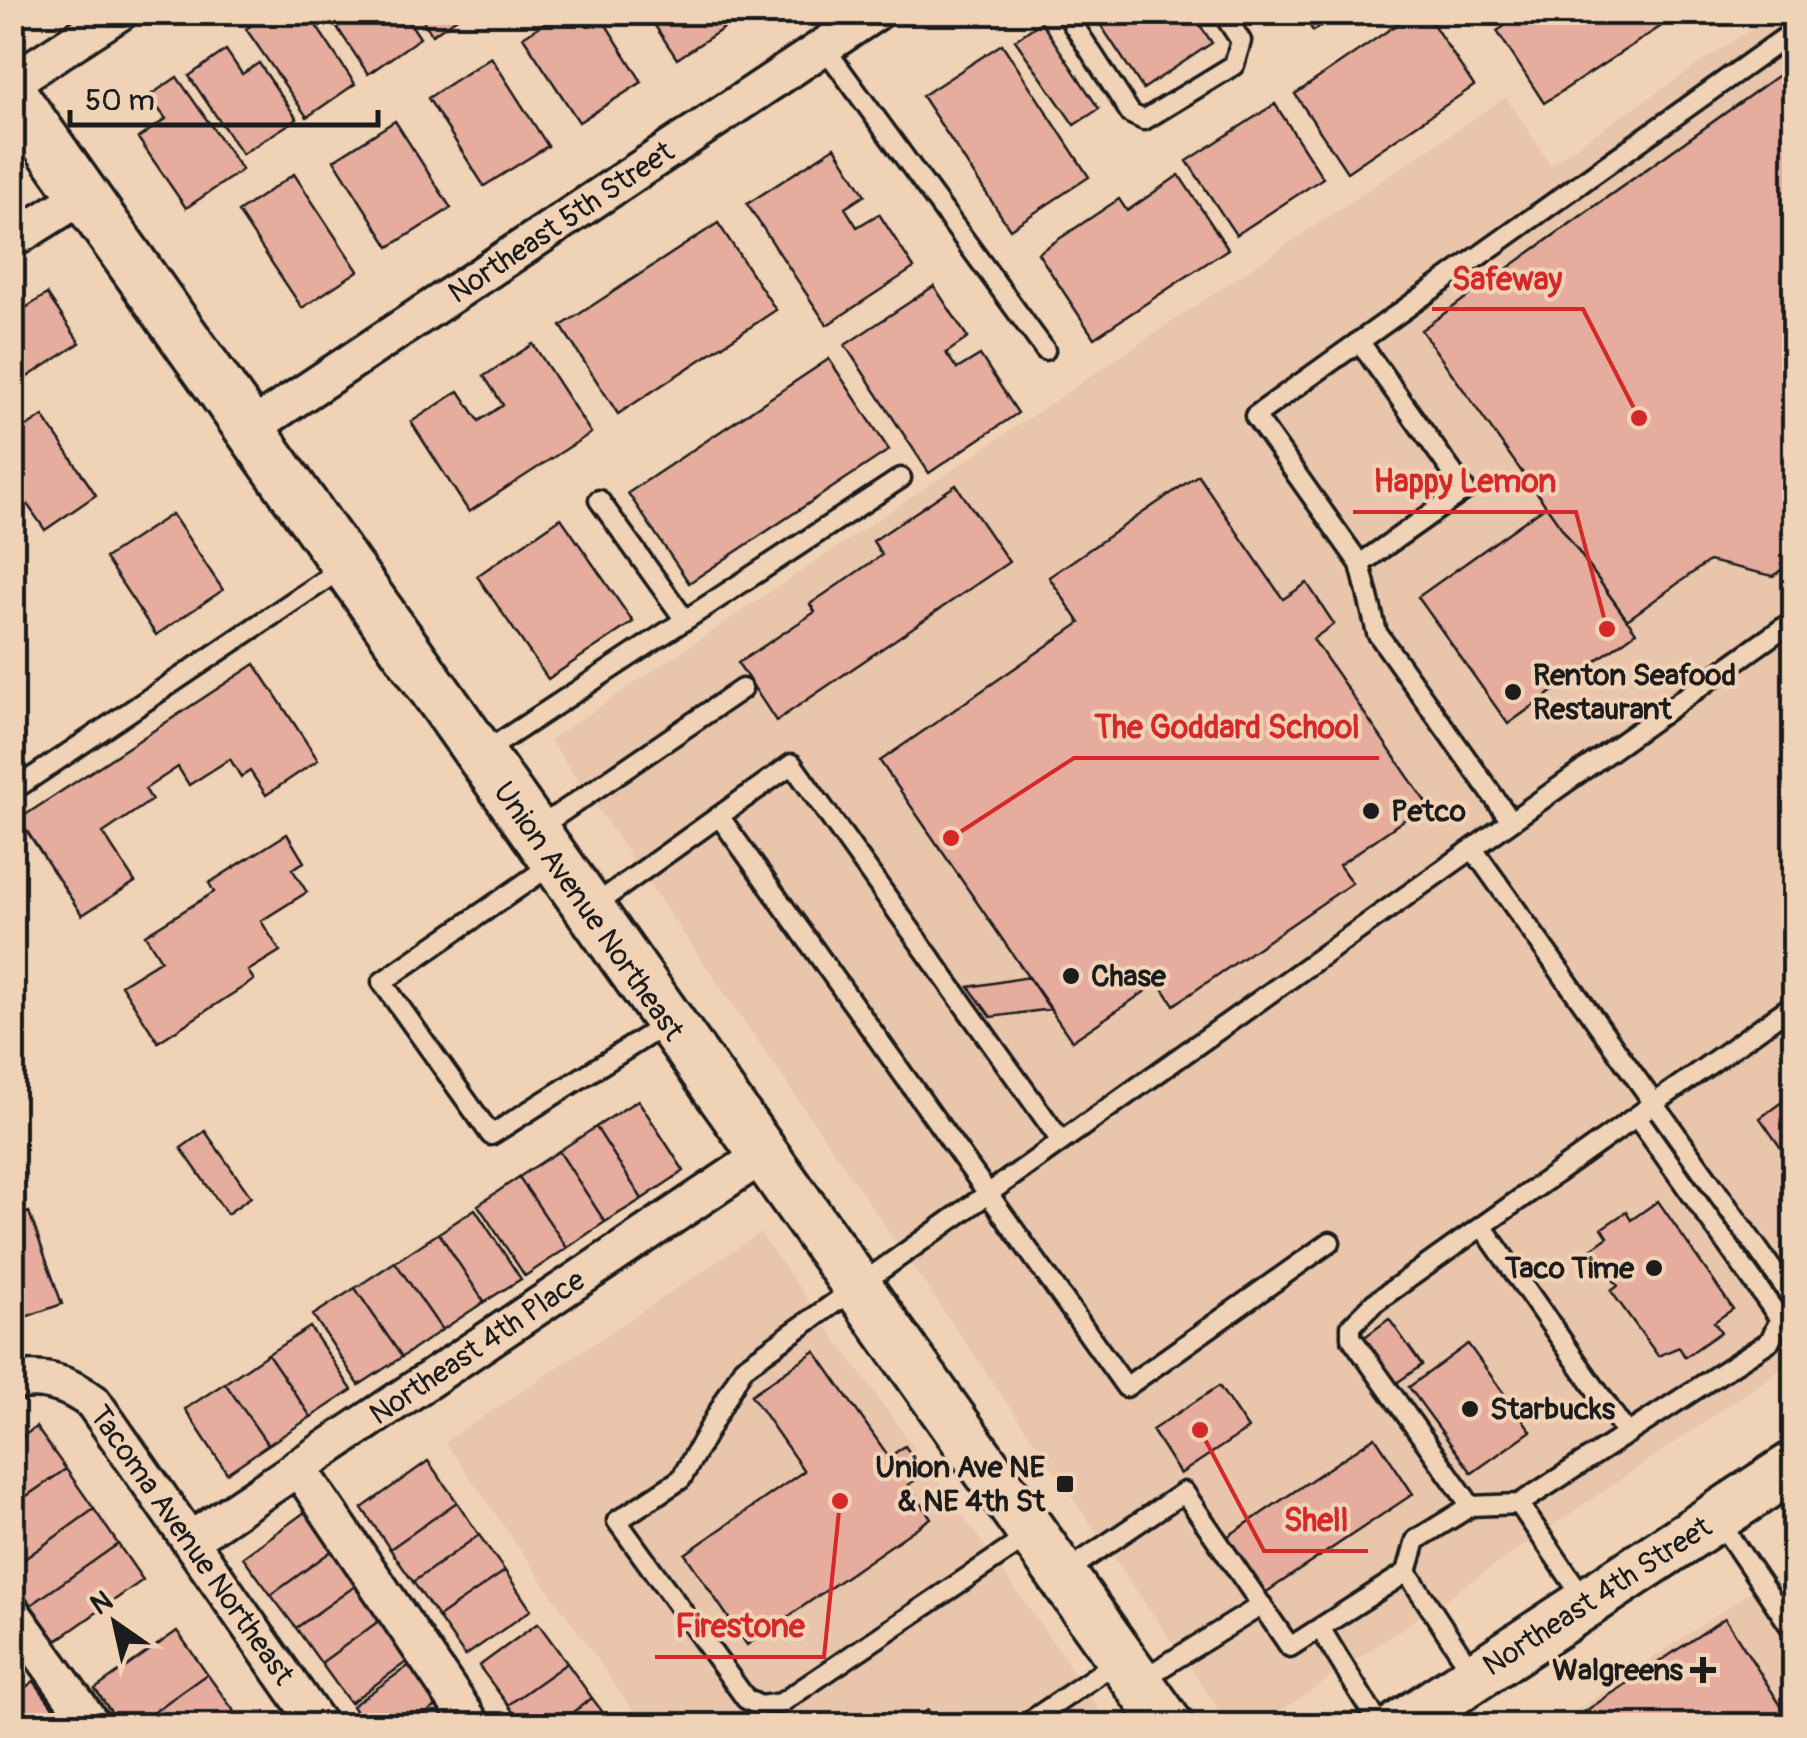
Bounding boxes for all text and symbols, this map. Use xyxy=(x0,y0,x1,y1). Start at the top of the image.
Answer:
scale bar xyxy=(70,65,378,127)
text: 50 m xyxy=(85,82,155,119)
street label: Northeast 5th Street xyxy=(441,133,682,312)
callout: Safeway xyxy=(1432,247,1583,309)
text: Safeway xyxy=(1452,260,1563,300)
callout: Happy Lemon xyxy=(1353,450,1576,512)
text: Happy Lemon xyxy=(1374,462,1556,502)
place label: Renton Seafood Restaurant xyxy=(1533,657,1736,728)
marker: Renton Seafood Restaurant xyxy=(1502,681,1524,703)
callout: The Goddard School xyxy=(1074,696,1379,758)
text: The Goddard School xyxy=(1093,708,1360,748)
street label: Union Avenue Northeast xyxy=(485,775,693,1049)
place label: Petco xyxy=(1391,793,1466,830)
marker: Petco xyxy=(1360,800,1382,822)
place label: Chase xyxy=(1091,958,1167,995)
marker: Chase xyxy=(1060,965,1082,987)
place label: Taco Time xyxy=(1504,1250,1635,1287)
marker: Taco Time xyxy=(1643,1257,1665,1279)
street label: Northeast 4th Place xyxy=(363,1262,592,1433)
place label: Starbucks xyxy=(1490,1391,1616,1428)
street label: Tacoma Avenue Northeast xyxy=(82,1398,302,1692)
marker: Starbucks xyxy=(1459,1398,1481,1420)
place label: Union Ave NE & NE 4th St xyxy=(875,1449,1046,1520)
marker: Union Ave NE & NE 4th St xyxy=(1054,1473,1076,1495)
callout: Shell xyxy=(1264,1489,1368,1551)
text: Shell xyxy=(1284,1501,1348,1541)
street label: Northeast 4th Street xyxy=(1476,1508,1719,1684)
north arrow xyxy=(65,1573,165,1673)
callout: Firestone xyxy=(655,1595,824,1657)
text: Firestone xyxy=(675,1607,806,1647)
place label: Walgreens xyxy=(1552,1652,1684,1689)
marker: Walgreens xyxy=(1692,1659,1714,1681)

